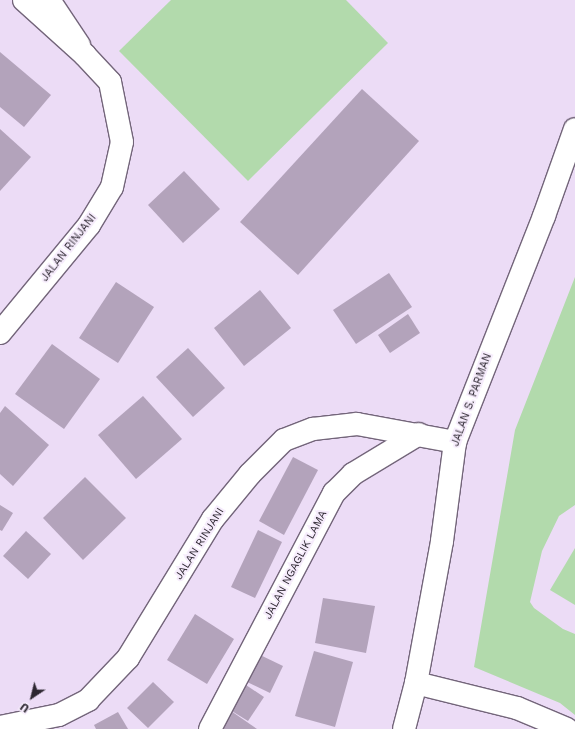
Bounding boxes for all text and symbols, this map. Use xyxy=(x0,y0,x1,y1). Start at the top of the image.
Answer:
street label: JALAN RINJANI xyxy=(39,212,99,284)
street label: JALAN S. PARMAN xyxy=(449,352,495,448)
street label: JALAN RINJANI xyxy=(173,506,227,582)
street label: JALAN NGAGLIK LAMA xyxy=(262,508,330,622)
north arrow xyxy=(12,677,52,717)
text: U xyxy=(18,700,32,715)

